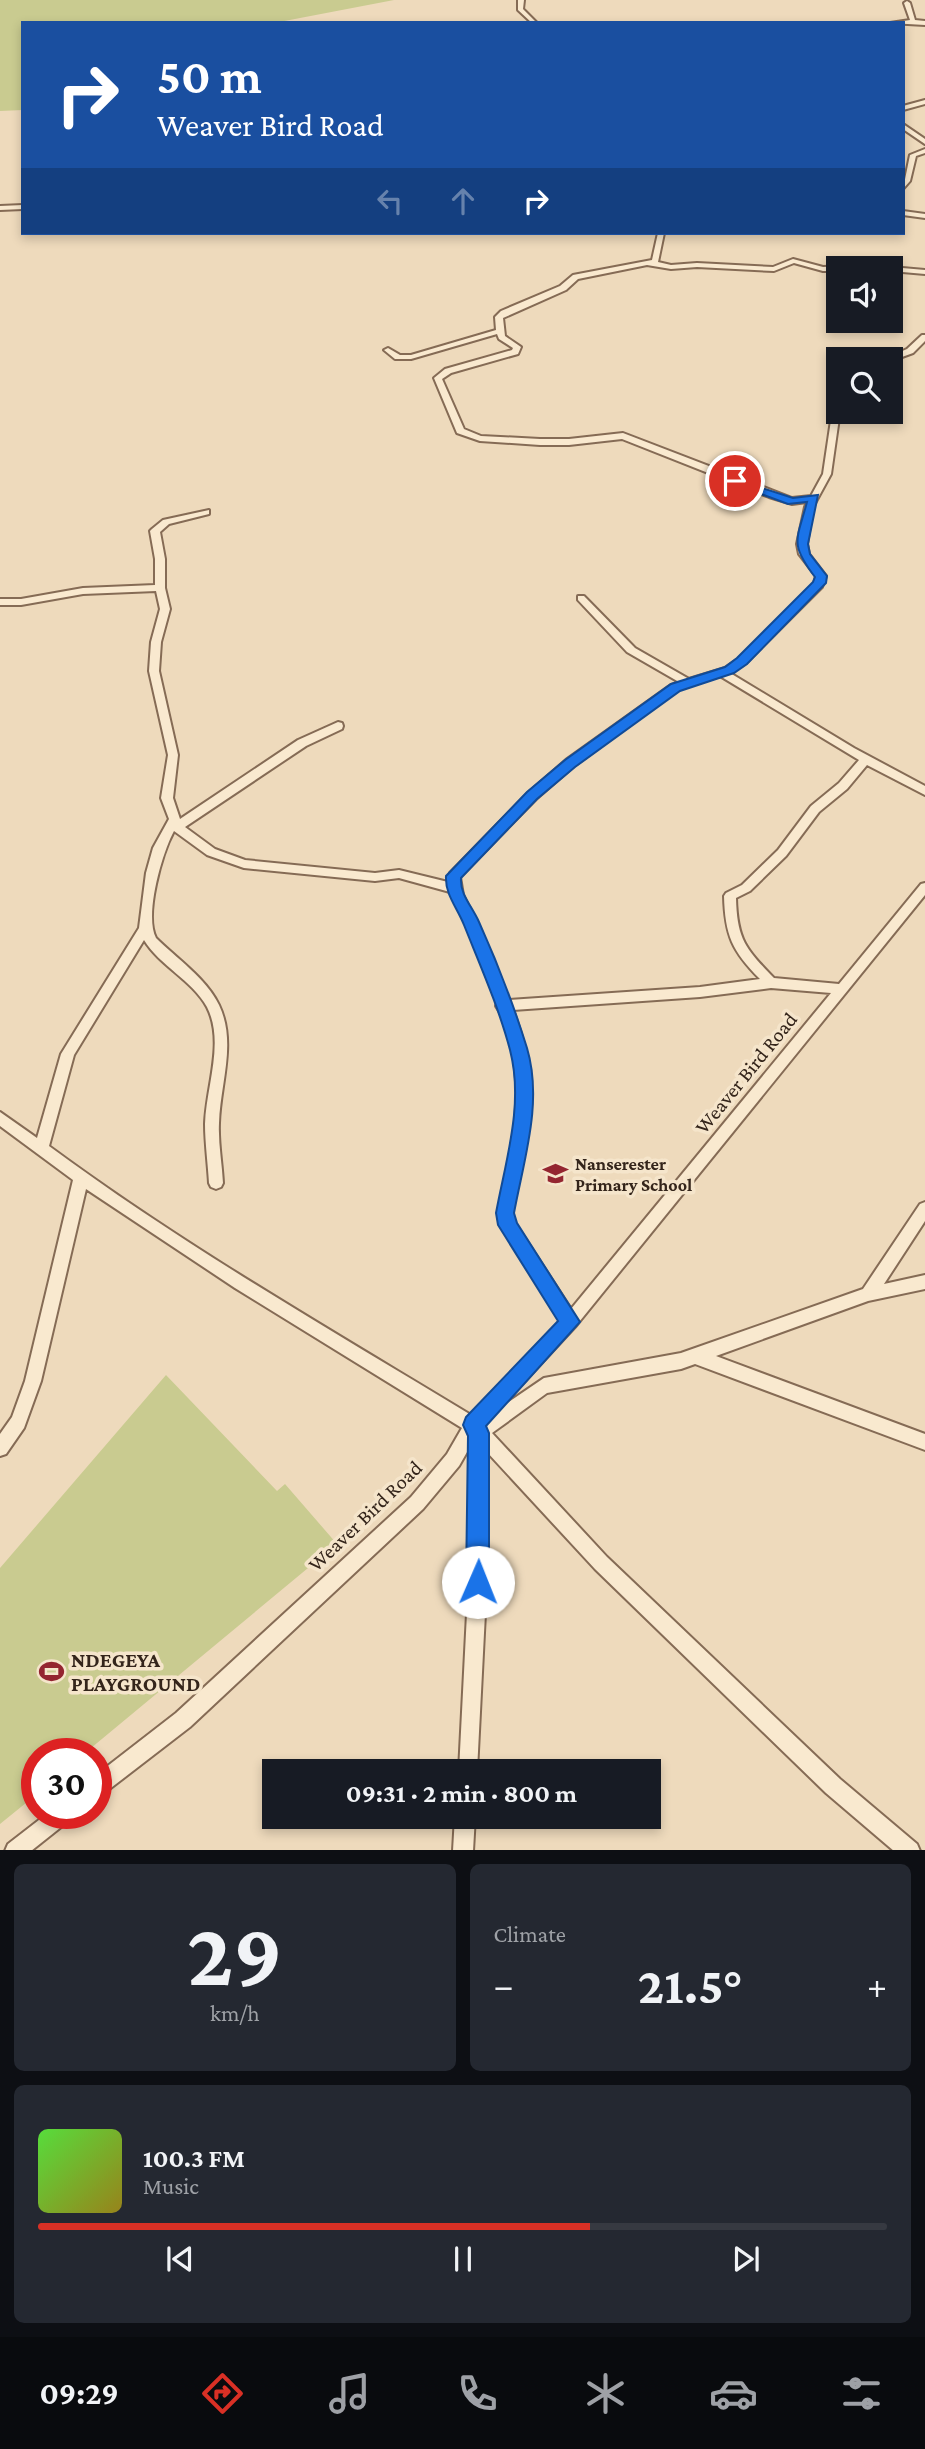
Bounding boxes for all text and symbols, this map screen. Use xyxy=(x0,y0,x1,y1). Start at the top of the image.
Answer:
icon: right xyxy=(42,49,133,140)
text: 50 m xyxy=(157,49,262,104)
text: Weaver Bird Road xyxy=(157,107,384,143)
icon: left xyxy=(371,182,409,220)
icon: ahead xyxy=(444,182,482,220)
icon: right xyxy=(517,182,555,220)
map controls xyxy=(826,256,903,424)
button: sound xyxy=(826,256,903,333)
button: search xyxy=(826,347,903,424)
pin xyxy=(705,451,765,511)
icon: arrive xyxy=(716,462,754,500)
street label: Weaver Bird Road xyxy=(690,1008,802,1138)
place label: Nanserester Primary School xyxy=(575,1154,692,1195)
school or university icon: Nanserester Primary School xyxy=(541,1160,569,1188)
street label: Weaver Bird Road xyxy=(303,1456,427,1576)
position arrow xyxy=(441,1545,515,1619)
place label: NDEGEYA PLAYGROUND xyxy=(71,1648,201,1696)
sports icon: NDEGEYA PLAYGROUND xyxy=(37,1658,65,1686)
speed limit sign: 30 xyxy=(21,1738,112,1829)
text: 09:31 · 2 min · 800 m xyxy=(346,1779,577,1808)
text: 29 xyxy=(187,1903,283,2005)
text: Climate xyxy=(494,1921,566,1947)
text: 21.5° xyxy=(638,1956,743,2014)
text: − xyxy=(494,1964,514,2006)
text: + xyxy=(867,1964,887,2006)
text: km/h xyxy=(210,2000,260,2026)
text: 100.3 FM xyxy=(143,2144,245,2173)
text: Music xyxy=(143,2173,199,2199)
icon: previous xyxy=(161,2240,199,2278)
icon: pause xyxy=(444,2240,482,2278)
icon: next xyxy=(727,2240,765,2278)
icon: directions xyxy=(198,2369,247,2418)
icon: music xyxy=(325,2369,374,2418)
icon: phone xyxy=(453,2369,502,2418)
icon: climate xyxy=(581,2369,630,2418)
icon: car xyxy=(709,2369,758,2418)
icon: filters xyxy=(837,2369,886,2418)
text: 09:29 xyxy=(39,2375,119,2411)

